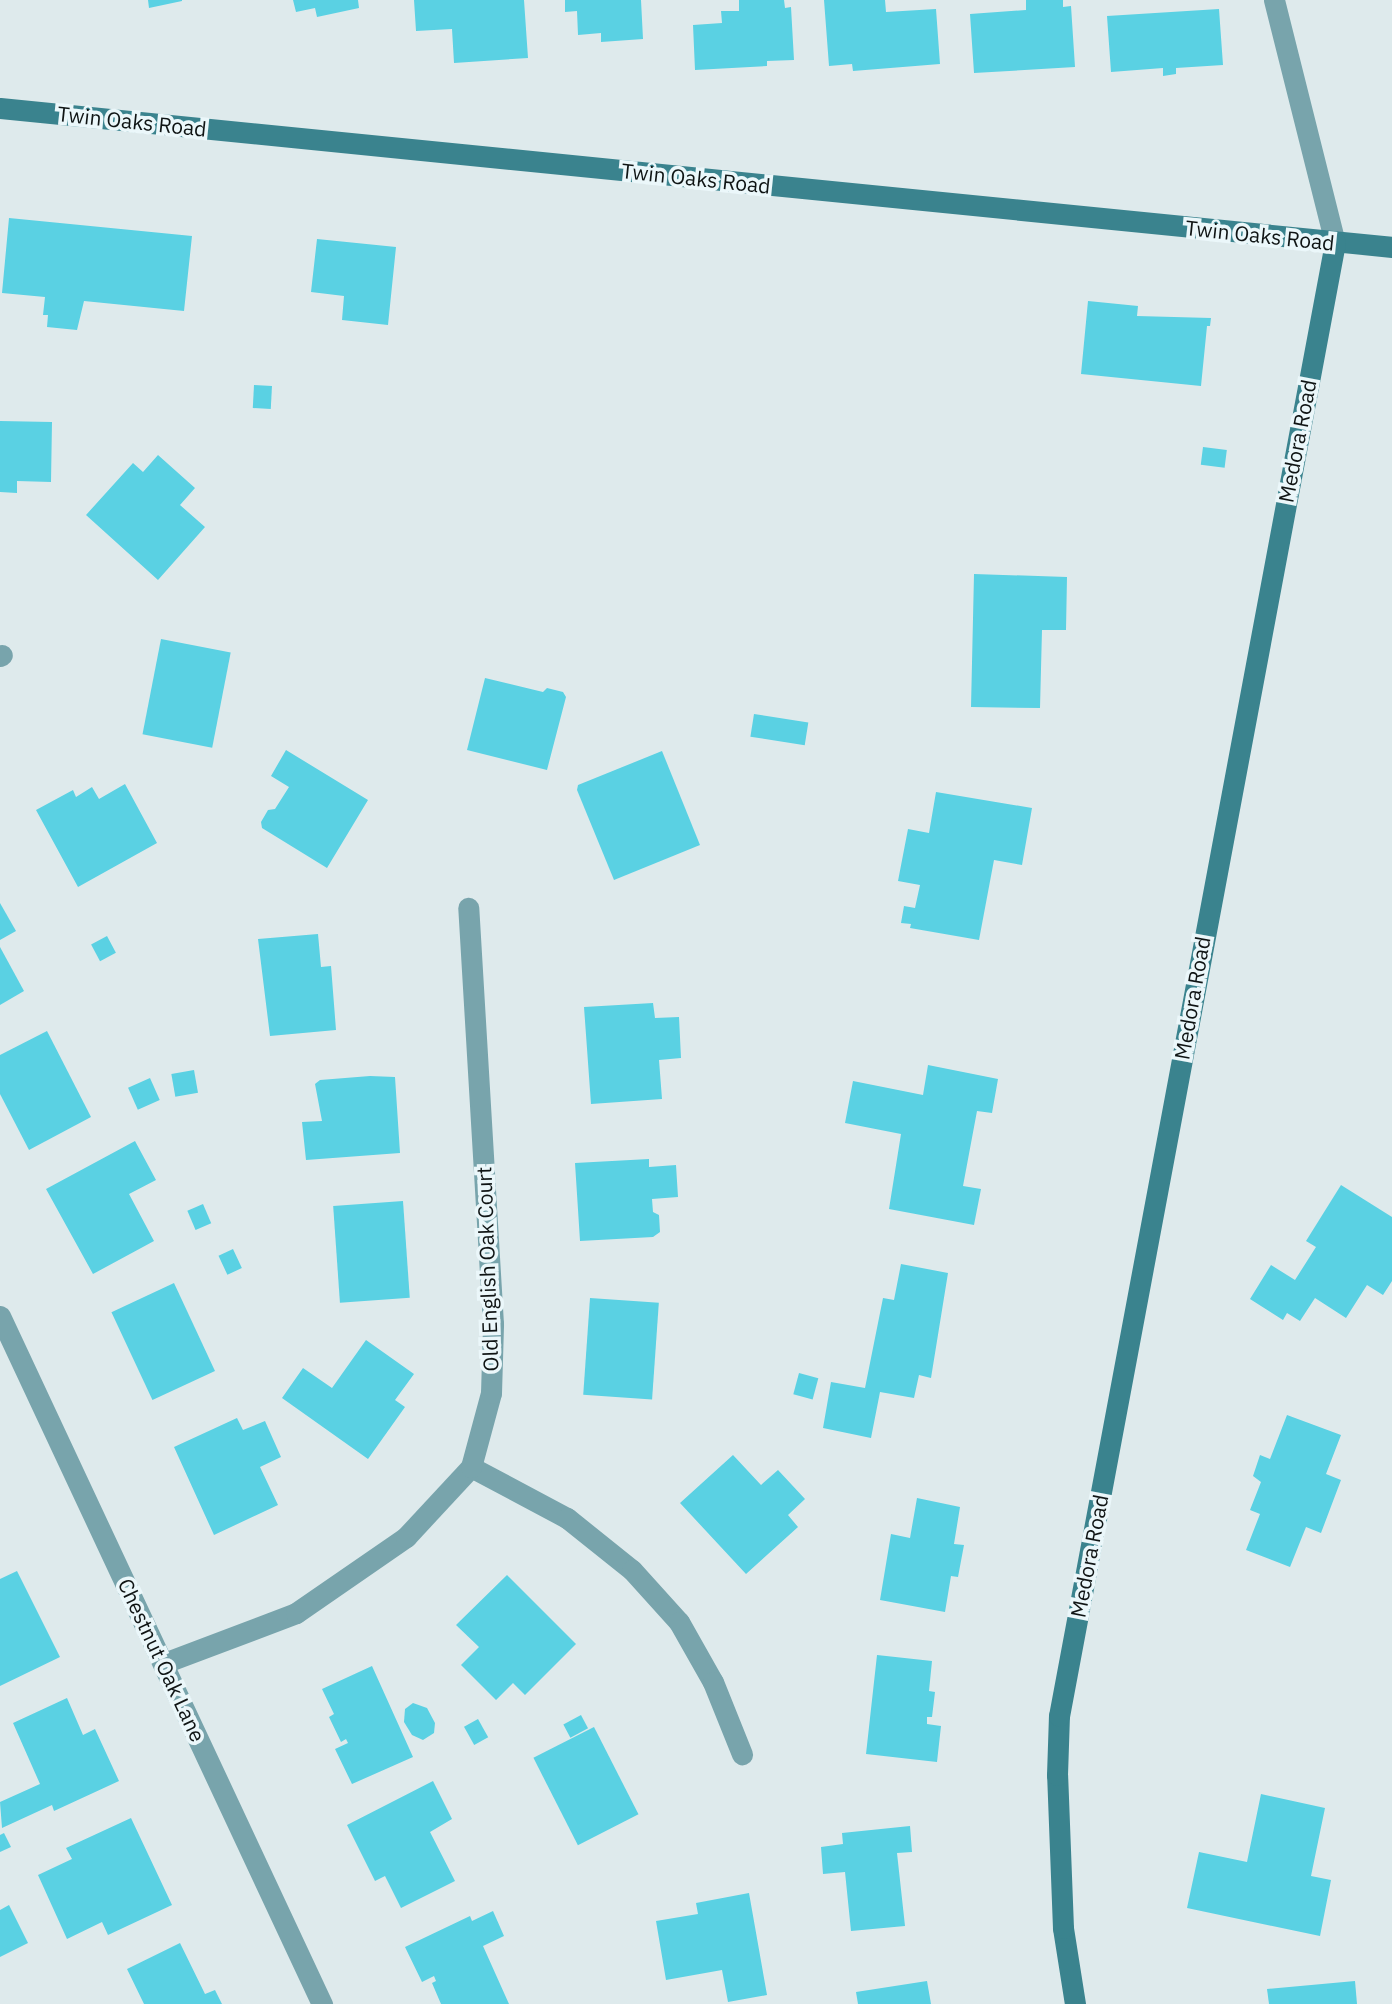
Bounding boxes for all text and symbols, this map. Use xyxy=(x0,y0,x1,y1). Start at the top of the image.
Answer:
street label: Twin Oaks Road xyxy=(56,101,208,141)
street label: Twin Oaks Road xyxy=(620,158,772,198)
street label: Twin Oaks Road xyxy=(1184,215,1336,255)
street label: Medora Road xyxy=(1273,377,1321,505)
street label: Medora Road xyxy=(1169,934,1215,1062)
street label: Old English Oak Court xyxy=(471,1166,503,1372)
street label: Medora Road xyxy=(1065,1492,1113,1620)
street label: Chestnut Oak Lane xyxy=(113,1574,211,1746)

